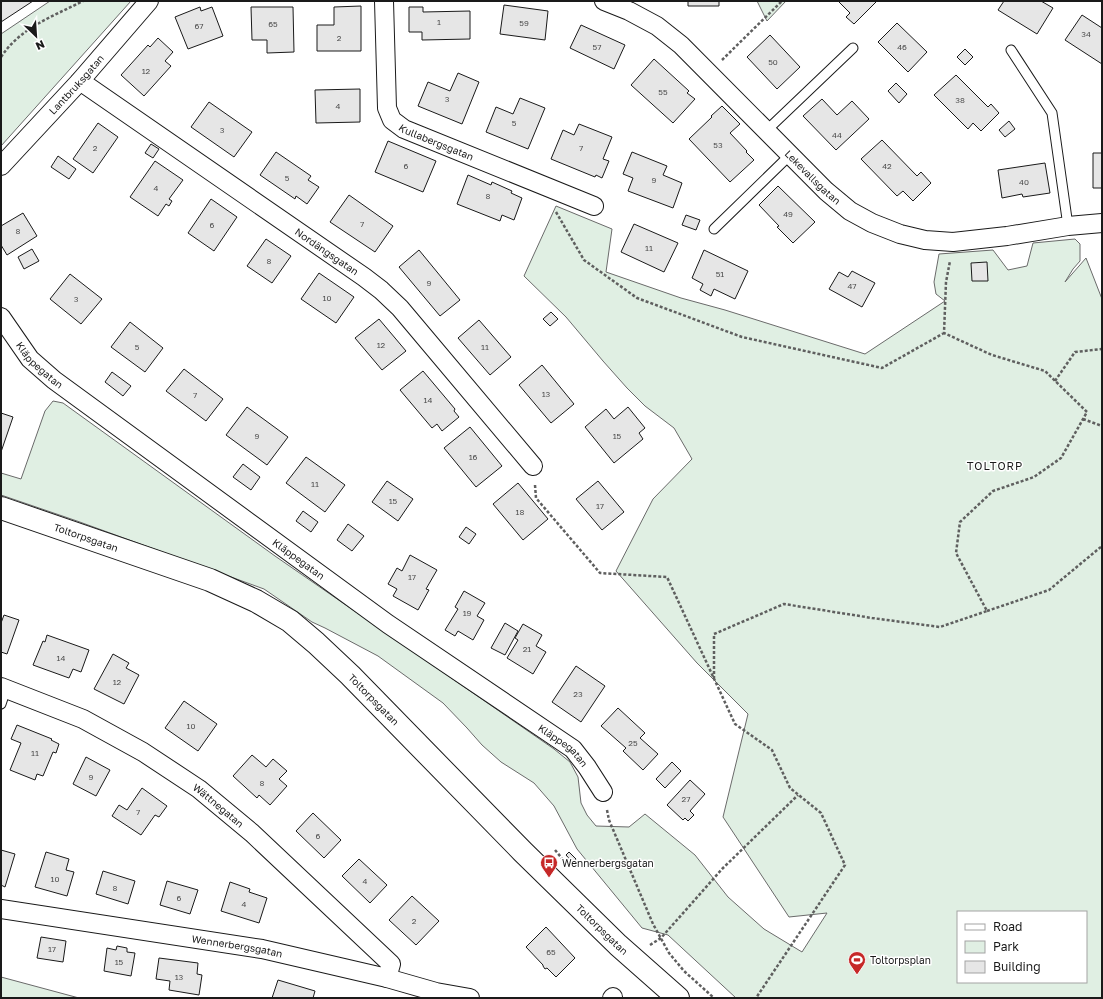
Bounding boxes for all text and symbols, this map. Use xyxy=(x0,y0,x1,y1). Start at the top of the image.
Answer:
north arrow xyxy=(16,16,56,56)
house number: 1 xyxy=(437,17,441,27)
house number: 59 xyxy=(519,18,529,28)
house number: 65 xyxy=(268,19,278,29)
house number: 67 xyxy=(194,21,204,31)
house number: 34 xyxy=(1081,29,1091,39)
house number: 2 xyxy=(337,33,342,43)
text: N xyxy=(34,38,47,53)
house number: 57 xyxy=(593,42,601,52)
house number: 46 xyxy=(897,42,907,52)
street label: Lantbruksgatan xyxy=(46,52,106,117)
house number: 50 xyxy=(768,57,778,67)
house number: 12 xyxy=(142,66,151,76)
house number: 55 xyxy=(658,87,668,97)
house number: 3 xyxy=(445,94,450,104)
house number: 38 xyxy=(955,95,965,105)
house number: 4 xyxy=(336,101,341,111)
house number: 5 xyxy=(512,118,517,128)
street label: Kullabergsgatan xyxy=(397,121,476,163)
house number: 3 xyxy=(220,125,225,135)
house number: 44 xyxy=(832,130,842,140)
house number: 53 xyxy=(713,140,723,150)
house number: 2 xyxy=(93,143,98,153)
house number: 7 xyxy=(579,143,583,153)
street label: Lekevallsgatan xyxy=(783,147,843,207)
house number: 6 xyxy=(404,161,409,171)
house number: 42 xyxy=(882,161,892,171)
house number: 5 xyxy=(285,173,290,183)
house number: 9 xyxy=(652,175,657,185)
house number: 40 xyxy=(1019,177,1029,187)
house number: 4 xyxy=(154,183,159,193)
house number: 8 xyxy=(486,191,491,201)
house number: 49 xyxy=(783,209,793,219)
house number: 7 xyxy=(360,219,364,229)
house number: 6 xyxy=(210,220,215,230)
street label: Nordängsgatan xyxy=(293,225,361,277)
house number: 8 xyxy=(16,226,21,236)
house number: 11 xyxy=(645,243,653,253)
house number: 8 xyxy=(267,256,272,266)
house number: 51 xyxy=(716,269,724,279)
house number: 9 xyxy=(427,278,432,288)
house number: 47 xyxy=(847,281,857,291)
house number: 10 xyxy=(323,293,331,303)
house number: 3 xyxy=(74,294,79,304)
street label: Kläppegatan xyxy=(14,339,65,391)
house number: 12 xyxy=(377,340,386,350)
house number: 5 xyxy=(135,342,140,352)
house number: 11 xyxy=(481,342,489,352)
house number: 13 xyxy=(542,389,551,399)
house number: 7 xyxy=(193,390,197,400)
house number: 14 xyxy=(424,395,432,405)
house number: 9 xyxy=(255,431,260,441)
house number: 15 xyxy=(613,431,622,441)
house number: 16 xyxy=(469,452,478,462)
district label: TOLTORP xyxy=(967,459,1023,472)
house number: 11 xyxy=(311,479,319,489)
house number: 15 xyxy=(389,496,398,506)
house number: 17 xyxy=(596,501,604,511)
house number: 18 xyxy=(516,507,524,517)
street label: Toltorpsgatan xyxy=(52,521,120,554)
street label: Kläppegatan xyxy=(270,536,327,582)
house number: 17 xyxy=(408,572,416,582)
house number: 19 xyxy=(463,608,472,618)
house number: 21 xyxy=(523,644,531,654)
house number: 14 xyxy=(57,653,65,663)
street label: Toltorpsgatan xyxy=(346,671,402,728)
house number: 12 xyxy=(113,677,122,687)
house number: 23 xyxy=(573,689,583,699)
house number: 10 xyxy=(187,721,195,731)
street label: Kläppegatan xyxy=(536,721,591,769)
house number: 25 xyxy=(628,738,638,748)
house number: 11 xyxy=(31,748,39,758)
house number: 9 xyxy=(89,772,94,782)
house number: 8 xyxy=(260,778,265,788)
street label: Wättnegatan xyxy=(191,781,246,830)
house number: 27 xyxy=(682,794,690,804)
house number: 7 xyxy=(136,807,140,817)
house number: 6 xyxy=(316,831,321,841)
bus stop icon: Wennerbergsgatan xyxy=(539,853,559,878)
place label: Wennerbergsgatan xyxy=(562,857,654,869)
house number: 10 xyxy=(51,874,59,884)
house number: 4 xyxy=(363,876,368,886)
house number: 8 xyxy=(113,883,118,893)
house number: 6 xyxy=(177,893,182,903)
house number: 4 xyxy=(242,899,247,909)
street label: Toltorpsgatan xyxy=(574,902,630,957)
legend xyxy=(957,911,1087,983)
house number: 2 xyxy=(412,916,417,926)
text: Road xyxy=(993,919,1022,934)
street label: Wennerbergsgatan xyxy=(191,932,284,960)
text: Park xyxy=(993,939,1019,954)
house number: 17 xyxy=(48,944,56,954)
house number: 65 xyxy=(546,947,556,957)
sports icon: Toltorpsplan xyxy=(847,950,867,975)
place label: Toltorpsplan xyxy=(870,954,931,966)
house number: 15 xyxy=(115,957,124,967)
text: Building xyxy=(993,959,1041,974)
house number: 13 xyxy=(175,972,184,982)

